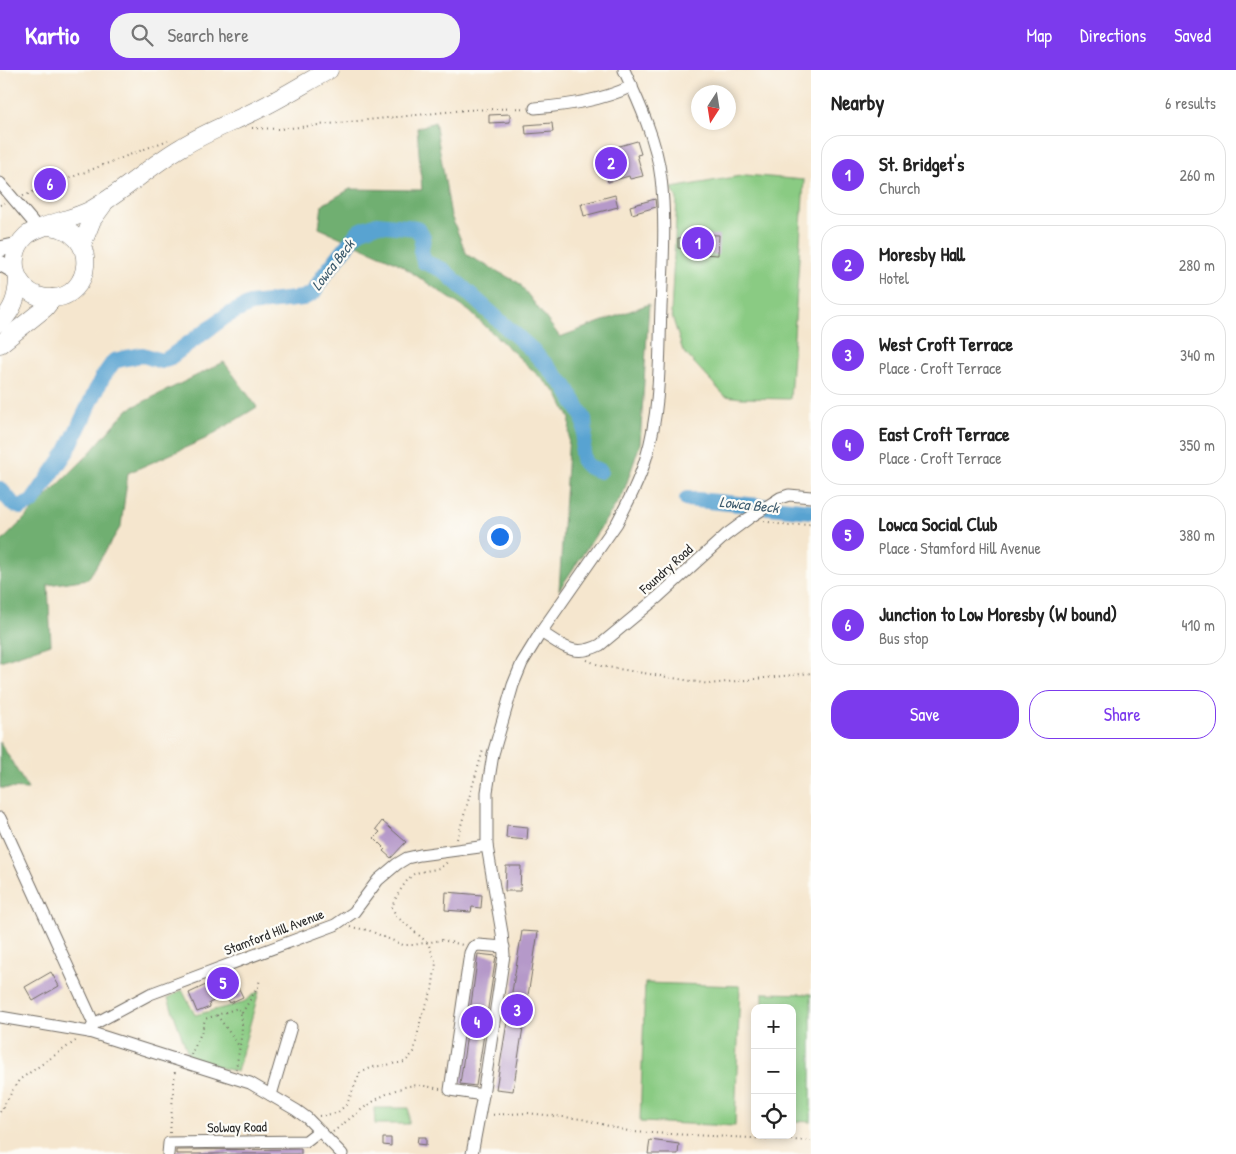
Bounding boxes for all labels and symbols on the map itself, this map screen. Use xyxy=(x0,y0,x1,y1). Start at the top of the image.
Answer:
north arrow xyxy=(691,85,736,130)
pin: 2 xyxy=(595,144,627,182)
pin: 6 xyxy=(34,165,66,203)
pin: 1 xyxy=(682,224,714,262)
water label: Lowca Beck xyxy=(306,233,360,295)
water label: Lowca Beck xyxy=(718,491,781,518)
your location xyxy=(487,524,513,550)
street label: Foundry Road xyxy=(634,539,698,599)
street label: Stamford Hill Avenue xyxy=(221,904,327,959)
pin: 5 xyxy=(207,964,239,1002)
pin: 3 xyxy=(501,991,533,1029)
pin: 4 xyxy=(461,1003,493,1041)
street label: Solway Road xyxy=(207,1116,268,1138)

